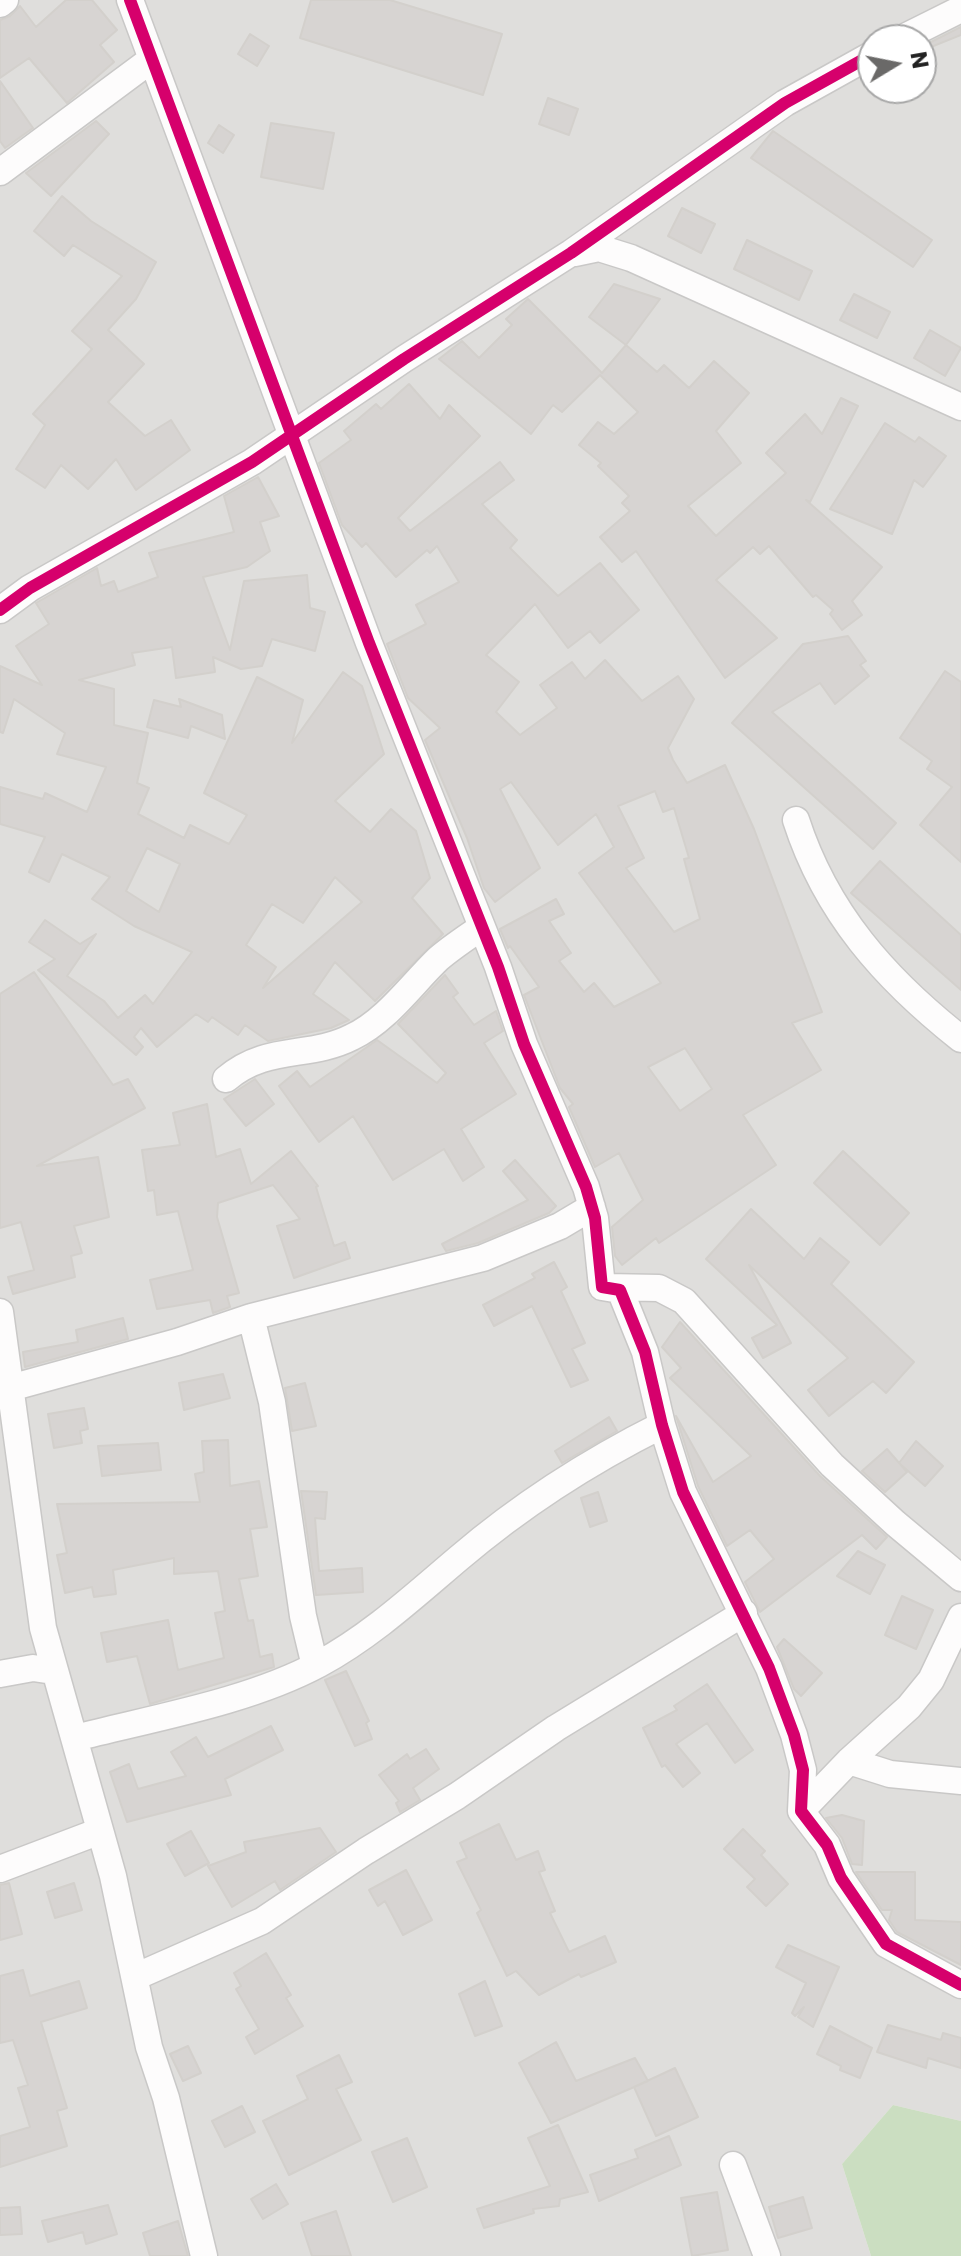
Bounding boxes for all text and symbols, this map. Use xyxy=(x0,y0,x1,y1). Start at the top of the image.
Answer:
north arrow xyxy=(857,24,937,104)
text: N xyxy=(902,49,936,71)

